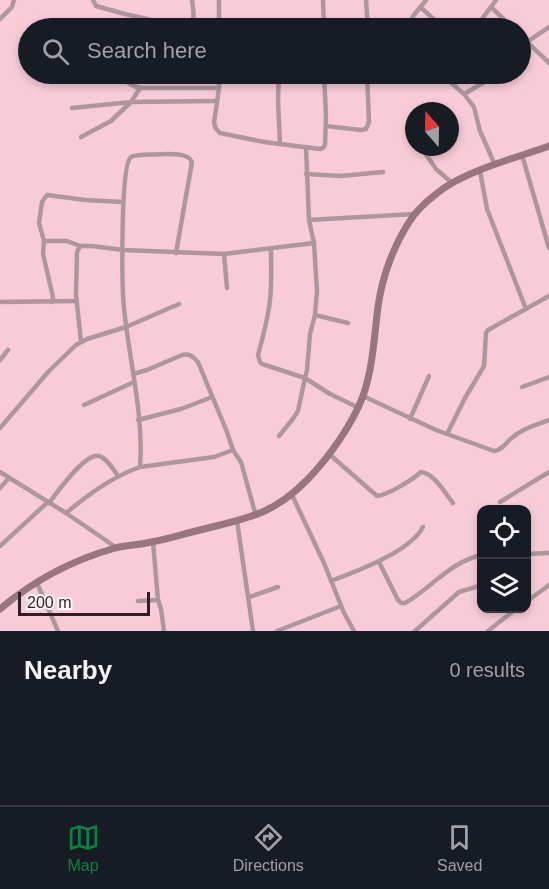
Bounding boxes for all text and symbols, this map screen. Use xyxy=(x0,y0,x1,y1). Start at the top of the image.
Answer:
search box xyxy=(18,18,531,84)
icon: search xyxy=(39,35,72,68)
text: Search here xyxy=(87,38,207,63)
north arrow xyxy=(405,102,459,156)
map controls xyxy=(477,505,531,613)
button: locate xyxy=(477,505,531,559)
button: layers xyxy=(477,559,531,613)
scale bar xyxy=(18,589,150,616)
text: 200 m xyxy=(27,594,71,611)
text: Nearby xyxy=(24,655,112,685)
text: 0 results xyxy=(449,659,525,681)
tab: Map xyxy=(67,821,100,875)
tab: Directions xyxy=(233,821,304,875)
tab: Saved xyxy=(437,821,482,875)

